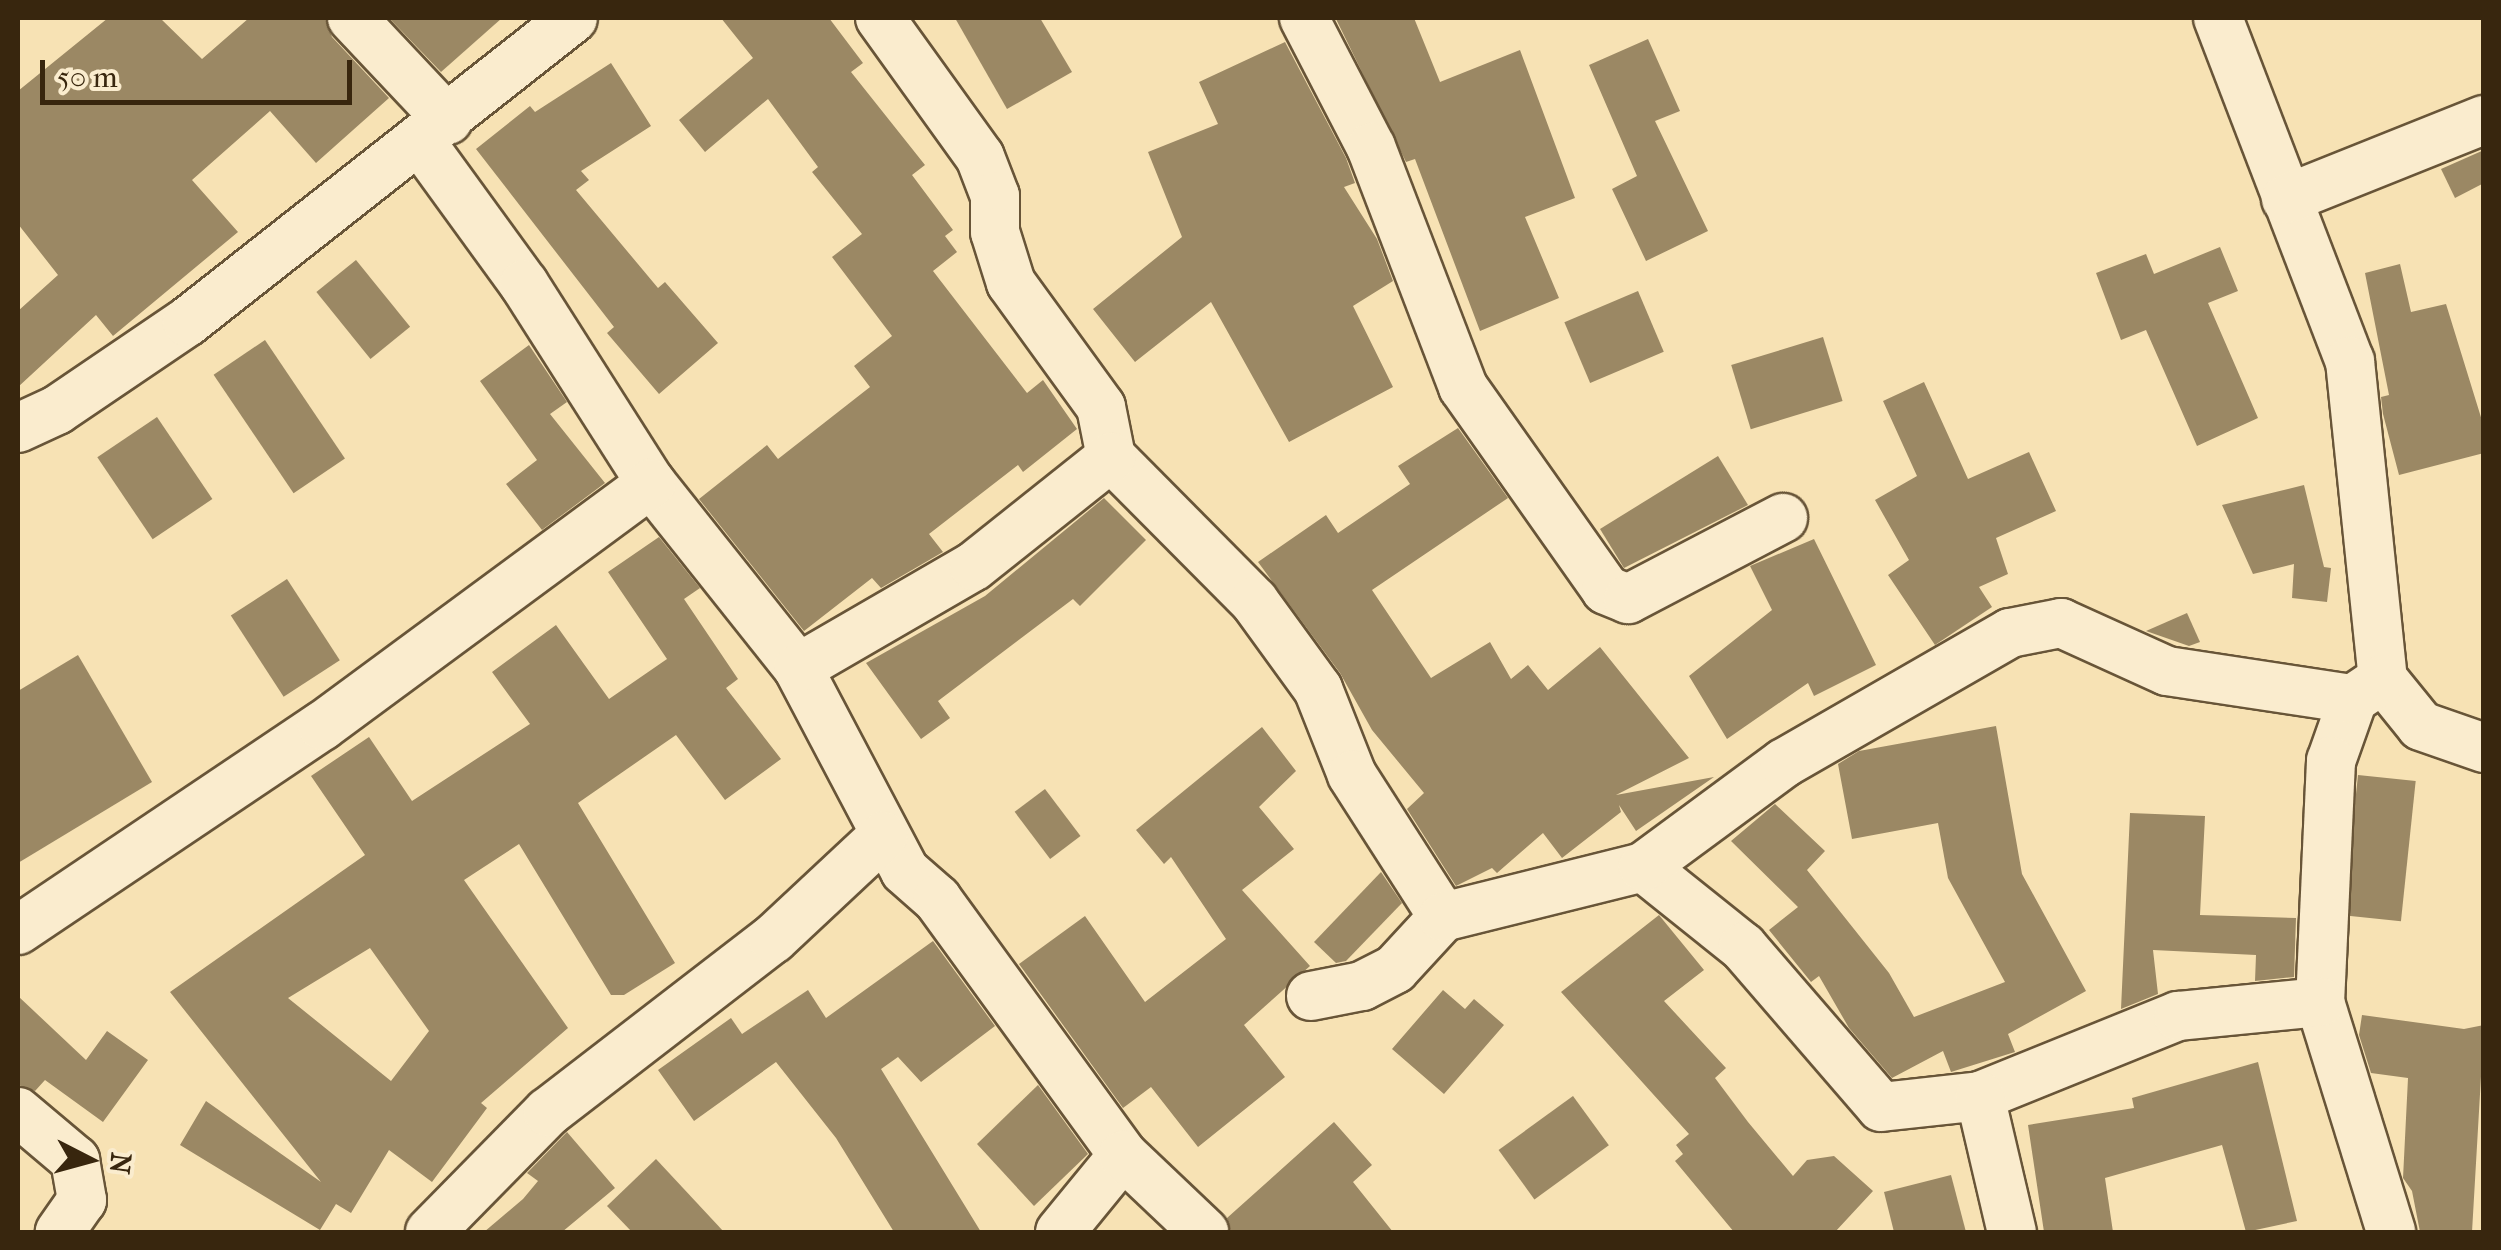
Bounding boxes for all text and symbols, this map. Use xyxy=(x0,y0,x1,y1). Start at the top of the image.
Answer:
scale bar xyxy=(45,40,358,102)
text: 50 m xyxy=(57,60,118,95)
north arrow xyxy=(40,1110,140,1210)
text: N xyxy=(103,1151,138,1175)

